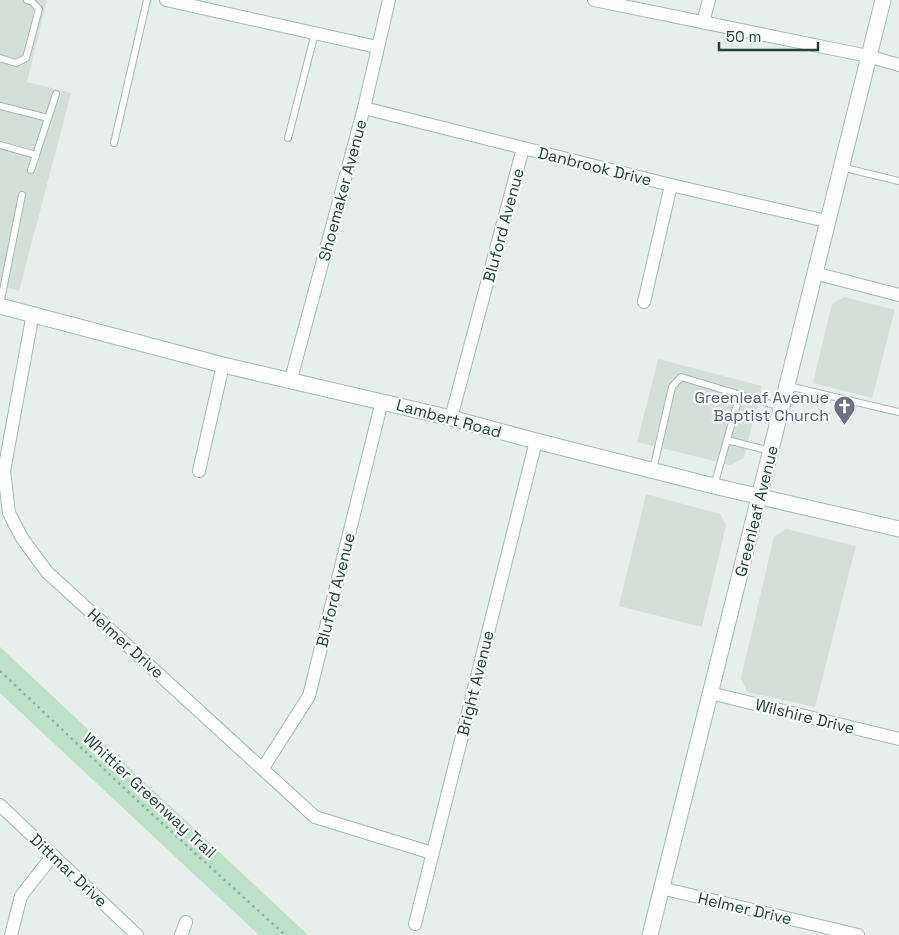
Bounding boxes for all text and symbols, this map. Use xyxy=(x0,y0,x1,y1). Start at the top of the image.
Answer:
scale bar xyxy=(719,20,818,52)
text: 50 m xyxy=(726,27,761,46)
street label: Shoemaker Avenue xyxy=(313,117,372,263)
street label: Danbrook Drive xyxy=(536,142,654,191)
street label: Bluford Avenue xyxy=(478,166,529,285)
place label: Greenleaf Avenue Baptist Church xyxy=(694,387,829,426)
street label: Lambert Road xyxy=(394,394,504,443)
church icon: Greenleaf Avenue Baptist Church xyxy=(833,394,857,425)
street label: Greenleaf Avenue xyxy=(730,443,783,579)
street label: Bluford Avenue xyxy=(311,531,360,650)
street label: Helmer Drive xyxy=(83,604,168,683)
street label: Bright Avenue xyxy=(452,628,499,738)
street label: Wilshire Drive xyxy=(753,694,857,739)
street label: Whittier Greenway Trail xyxy=(79,728,221,863)
street label: Dittmar Drive xyxy=(25,829,112,912)
street label: Helmer Drive xyxy=(696,888,794,929)

